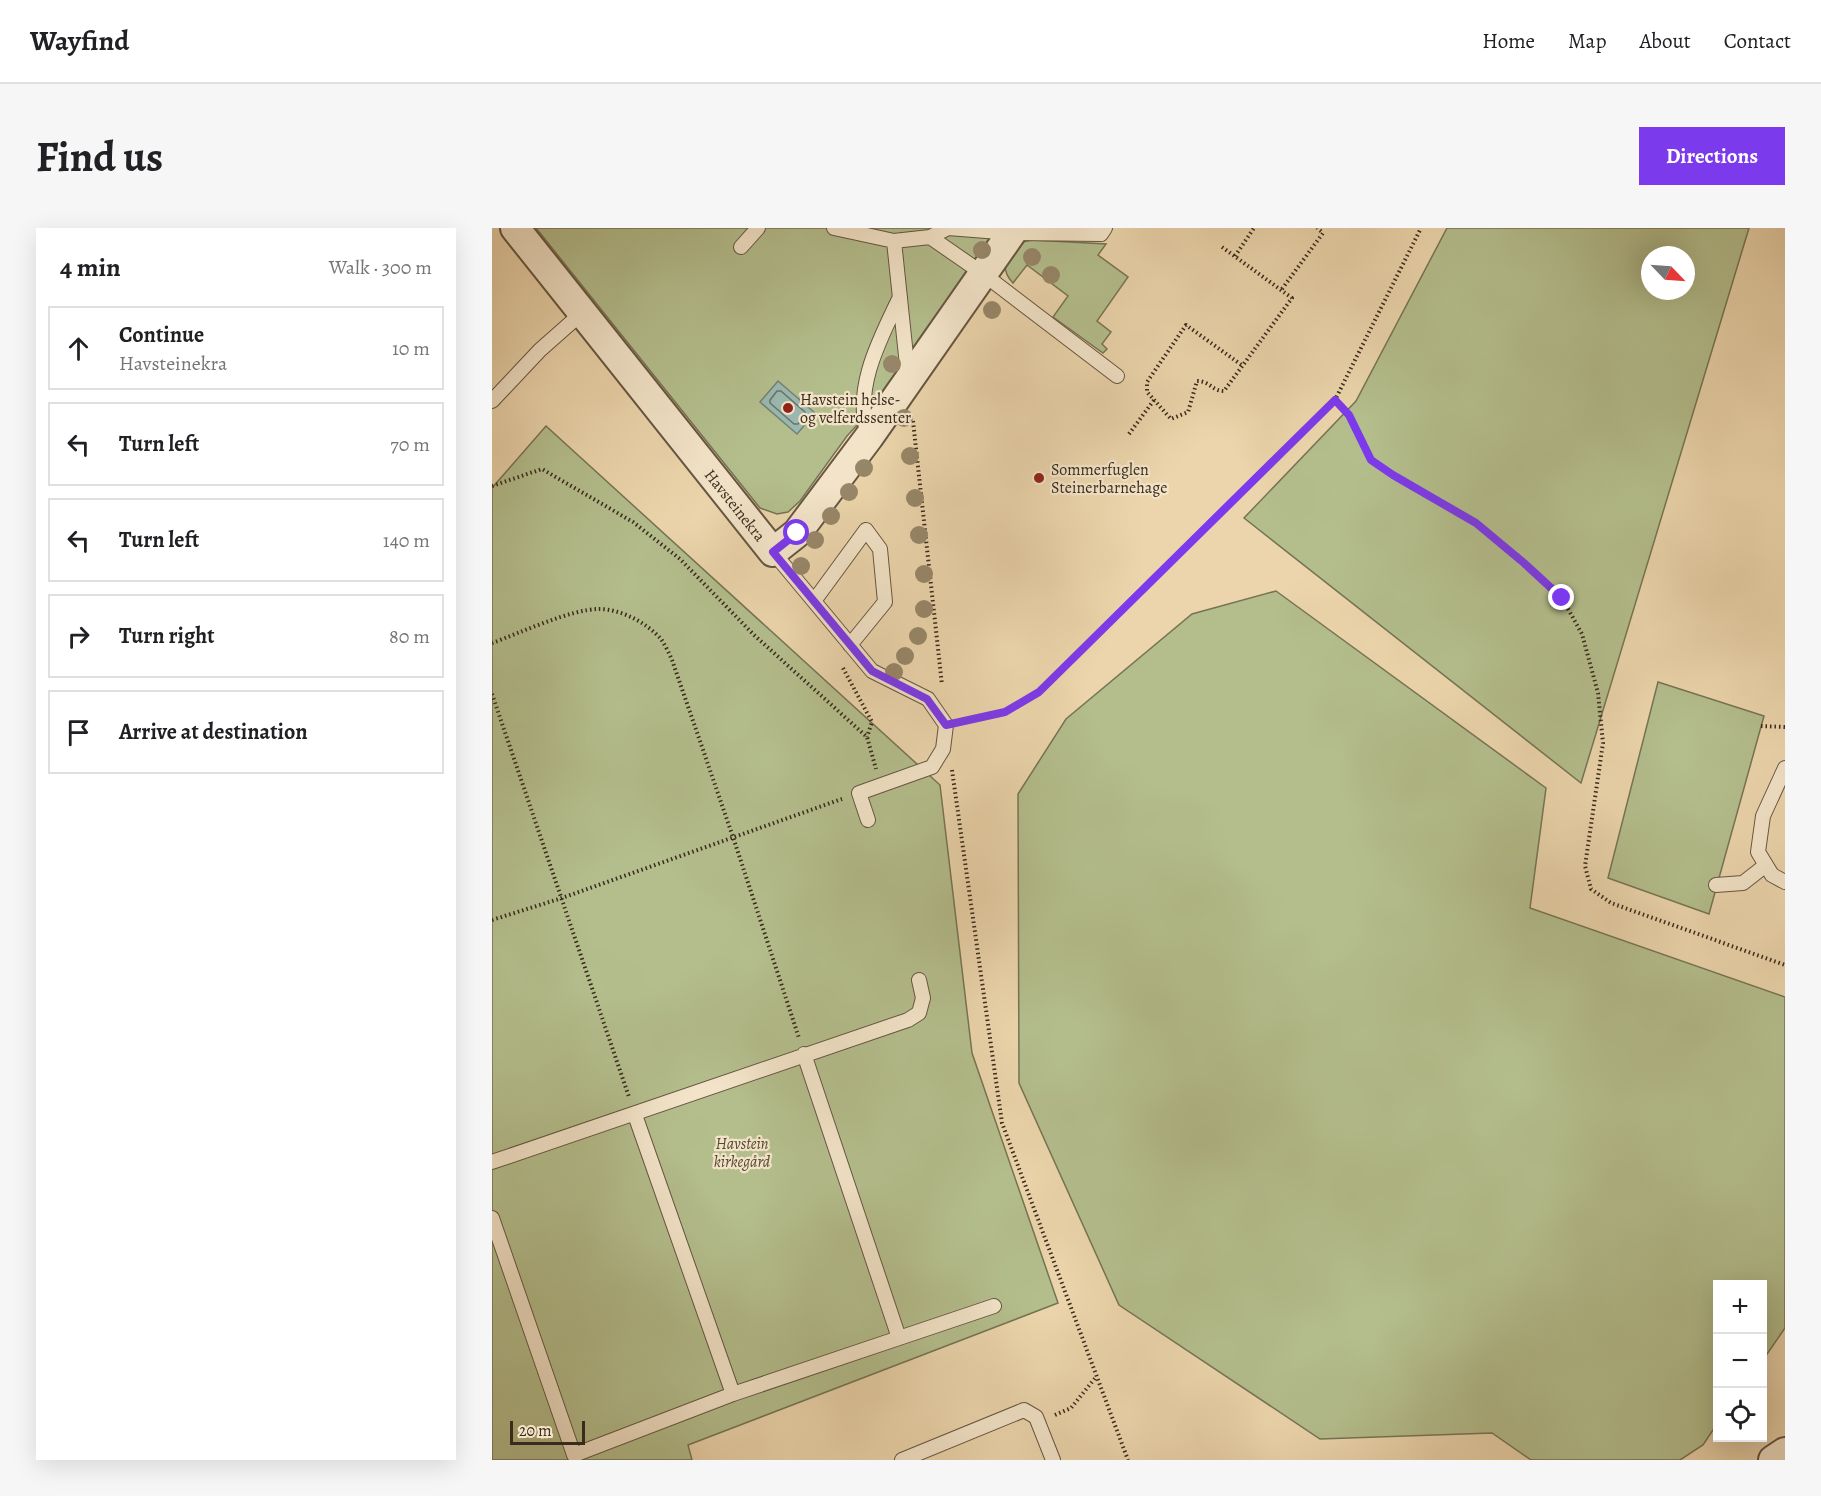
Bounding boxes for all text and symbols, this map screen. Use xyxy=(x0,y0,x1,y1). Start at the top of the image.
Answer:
text: Wayfind xyxy=(30,22,129,60)
text: Home xyxy=(1482,27,1535,55)
text: Map xyxy=(1568,27,1606,55)
text: About xyxy=(1639,27,1691,55)
text: Contact xyxy=(1724,27,1791,55)
button: Directions xyxy=(1639,127,1785,185)
text: Find us xyxy=(36,128,163,185)
north arrow xyxy=(1641,246,1695,300)
text: 4 min xyxy=(60,250,121,285)
text: Walk · 300 m xyxy=(329,254,432,281)
text: Continue xyxy=(119,320,204,350)
icon: ahead xyxy=(62,332,95,365)
text: 10 m xyxy=(392,335,430,362)
text: Havsteinekra xyxy=(119,350,227,377)
place label: Havstein helse- og velferdssenter xyxy=(800,389,911,429)
marker: Havstein helse- og velferdssenter xyxy=(781,401,795,415)
icon: left xyxy=(62,428,95,461)
text: Turn left xyxy=(119,429,199,459)
text: 70 m xyxy=(390,431,430,458)
place label: Sommerfuglen Steinerbarnehage xyxy=(1051,459,1167,499)
street label: Havsteinekra xyxy=(699,465,771,547)
marker: Sommerfuglen Steinerbarnehage xyxy=(1032,471,1046,485)
route start xyxy=(783,519,809,545)
icon: left xyxy=(62,524,95,557)
text: Turn left xyxy=(119,525,199,555)
text: 140 m xyxy=(383,527,430,554)
route end xyxy=(1548,584,1574,610)
icon: right xyxy=(62,620,95,653)
text: Turn right xyxy=(119,621,215,651)
text: 80 m xyxy=(389,623,430,650)
icon: arrive xyxy=(62,716,95,749)
text: Arrive at destination xyxy=(119,717,308,747)
park label: Havstein kirkegård xyxy=(714,1133,771,1173)
map controls xyxy=(1713,1280,1767,1442)
button: + xyxy=(1713,1280,1767,1334)
button: − xyxy=(1713,1334,1767,1388)
button: locate xyxy=(1713,1388,1767,1442)
scale bar xyxy=(510,1418,585,1446)
text: 20 m xyxy=(519,1420,552,1442)

